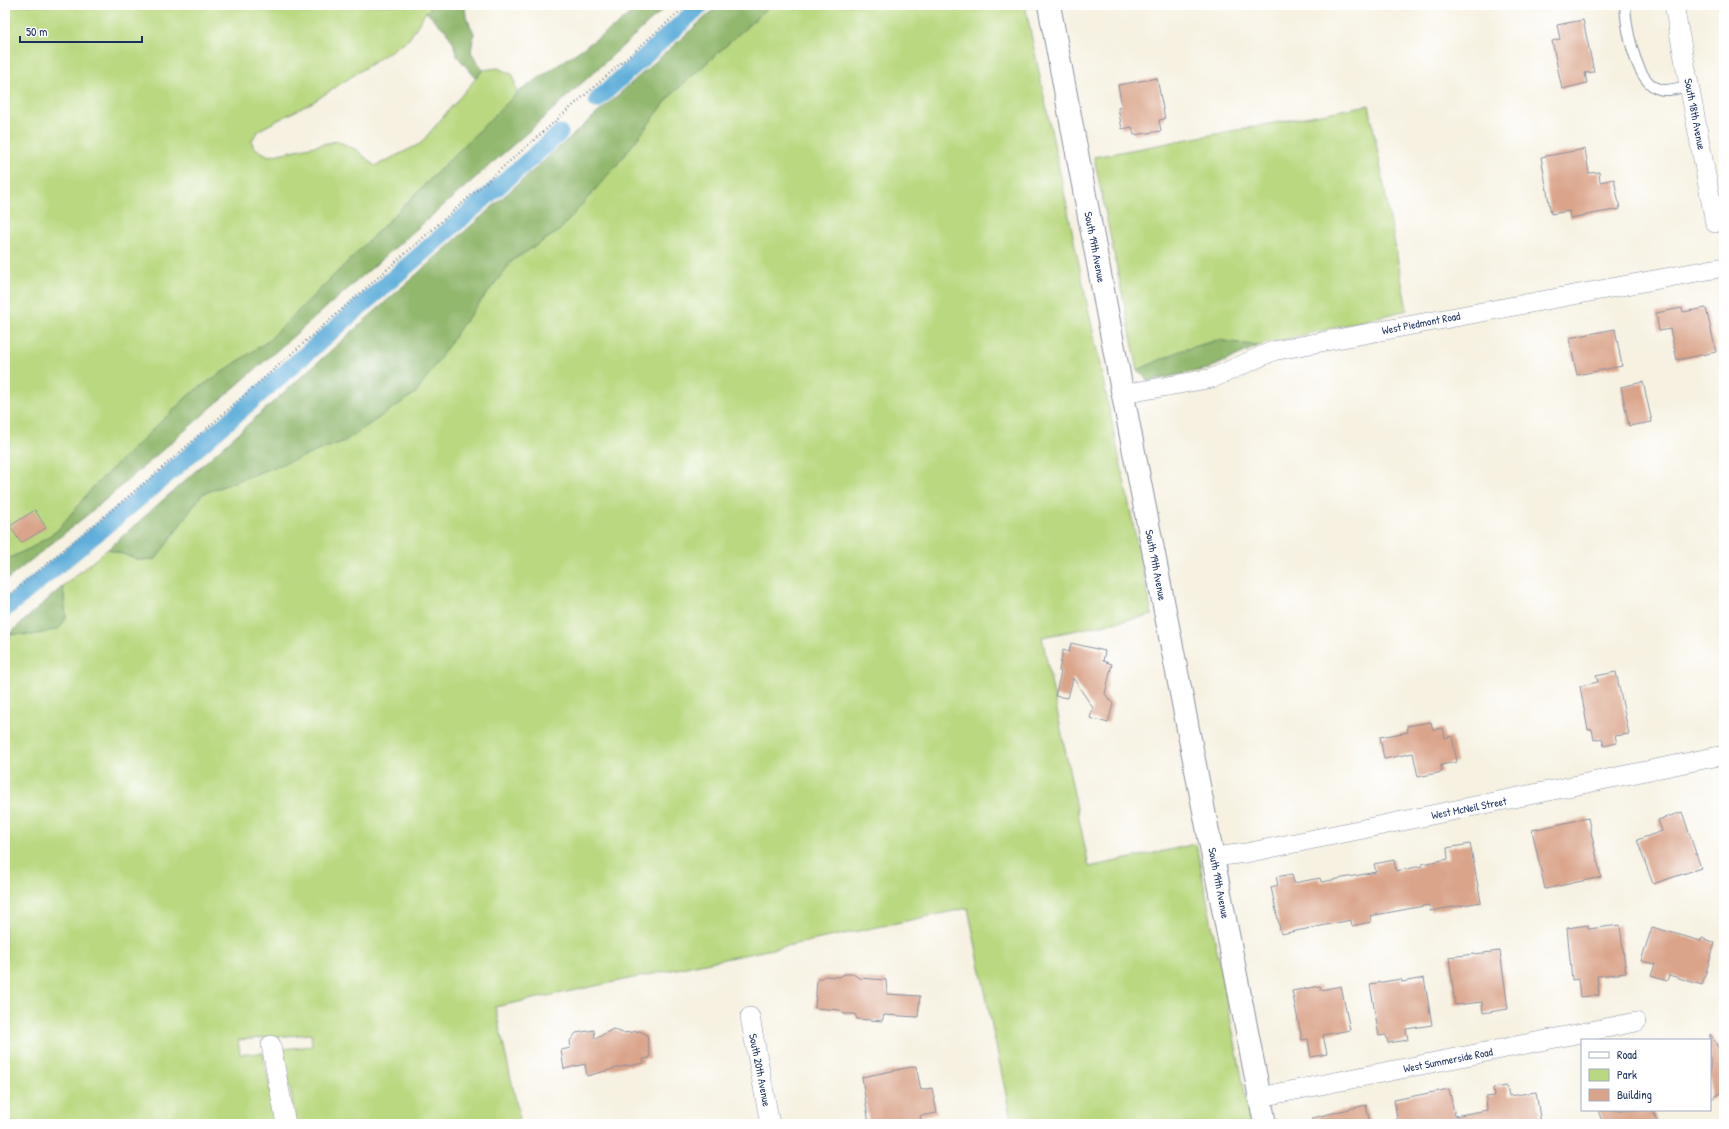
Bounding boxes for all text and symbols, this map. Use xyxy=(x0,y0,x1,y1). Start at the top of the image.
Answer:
scale bar xyxy=(20,18,142,44)
text: 50 m xyxy=(26,23,47,40)
street label: South 18th Avenue xyxy=(1681,77,1709,151)
street label: South 19th Avenue xyxy=(1081,210,1109,284)
street label: West Piedmont Road xyxy=(1381,308,1462,337)
street label: South 19th Avenue xyxy=(1142,528,1170,602)
street label: West McNeil Street xyxy=(1430,794,1508,822)
street label: South 19th Avenue xyxy=(1205,846,1233,920)
street label: South 20th Avenue xyxy=(746,1032,774,1108)
legend xyxy=(1581,1039,1711,1111)
street label: West Summerside Road xyxy=(1402,1044,1495,1076)
text: Road xyxy=(1617,1046,1637,1063)
text: Park xyxy=(1617,1066,1637,1083)
text: Building xyxy=(1617,1086,1652,1103)

